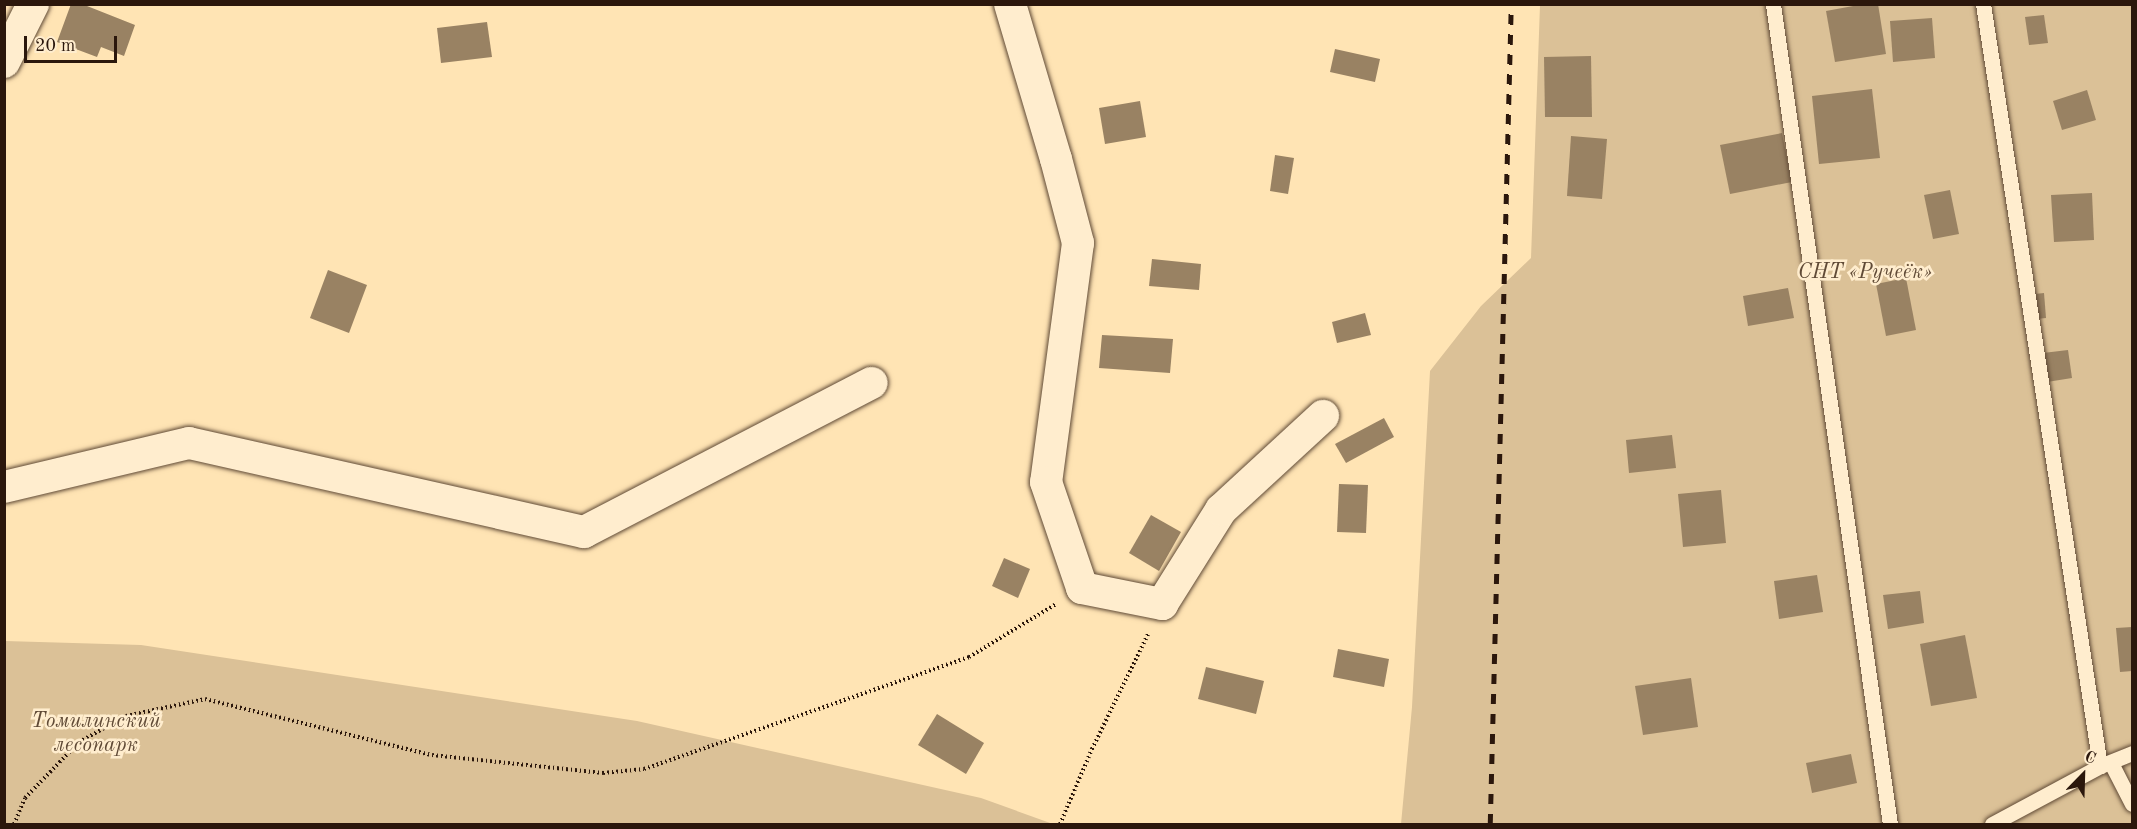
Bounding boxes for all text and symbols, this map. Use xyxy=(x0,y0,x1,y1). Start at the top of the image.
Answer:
scale bar xyxy=(27,24,120,62)
text: 20 m xyxy=(35,37,75,55)
park label: СНТ «Ручеёк» xyxy=(1798,260,1932,286)
park label: Томилинский лесопарк xyxy=(31,709,161,759)
north arrow xyxy=(2053,745,2113,805)
text: С xyxy=(2082,749,2098,768)

